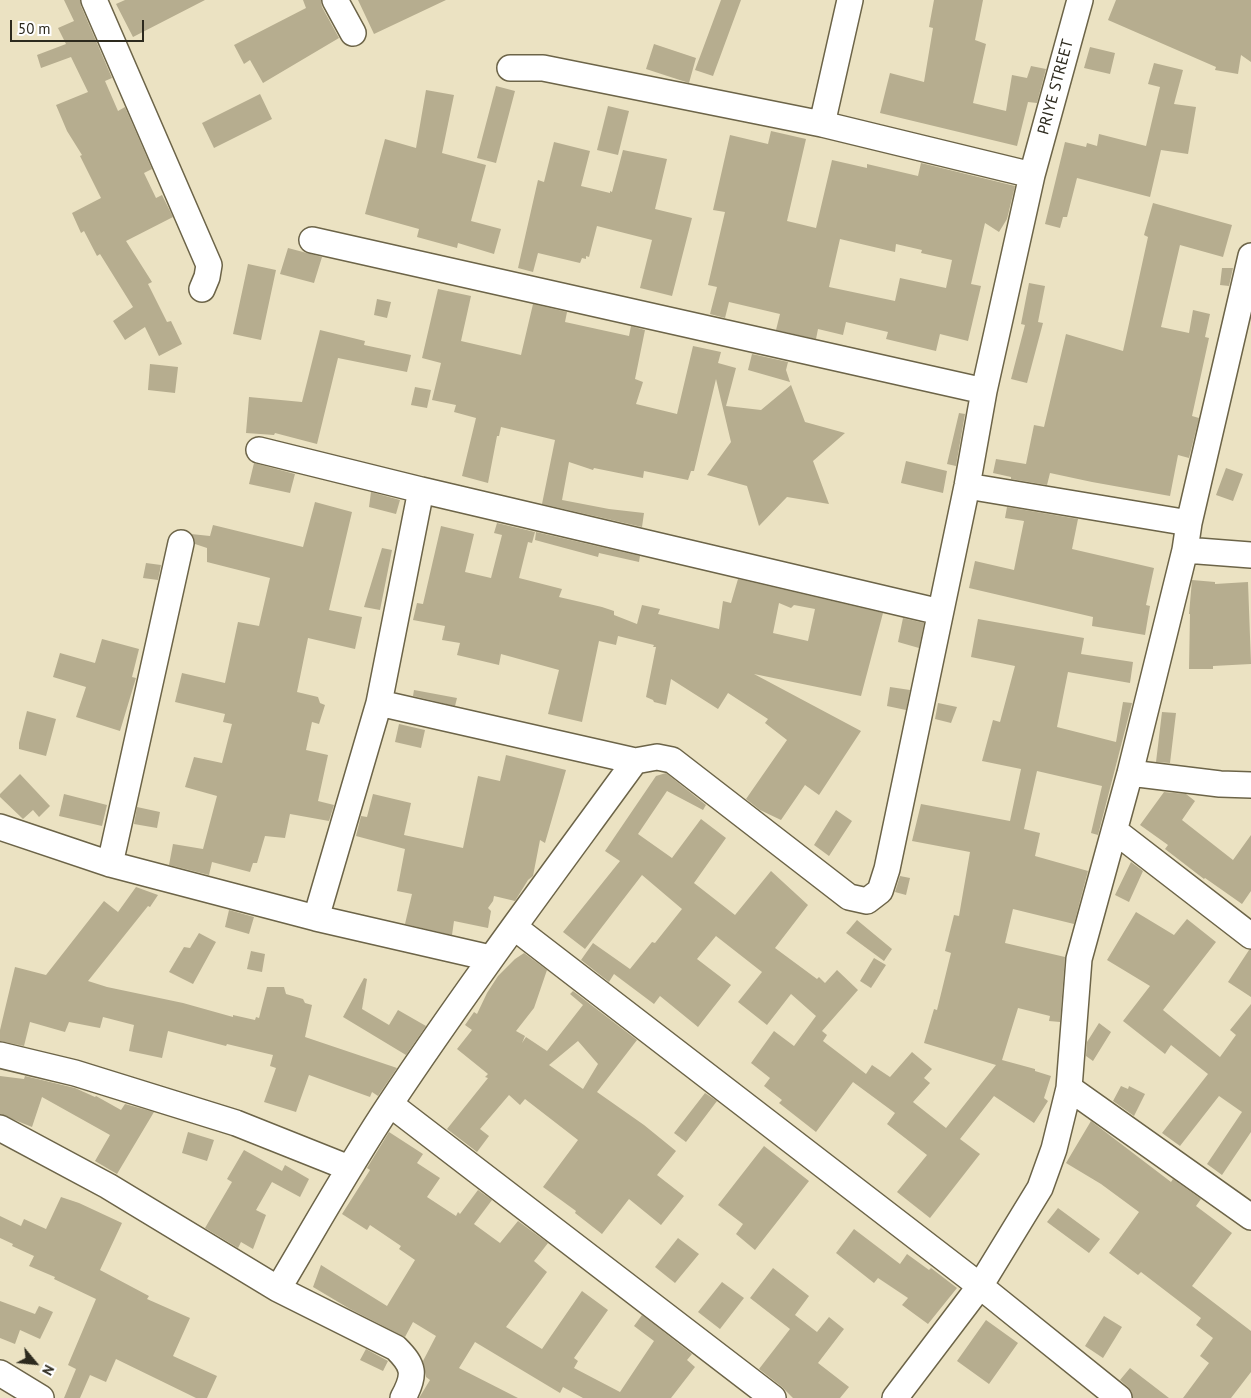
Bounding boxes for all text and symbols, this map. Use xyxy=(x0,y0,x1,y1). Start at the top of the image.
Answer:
scale bar xyxy=(12,10,146,42)
text: 50 m xyxy=(18,19,51,38)
street label: PRIYE STREET xyxy=(1034,37,1078,137)
north arrow xyxy=(10,1338,60,1388)
text: N xyxy=(38,1362,58,1378)

